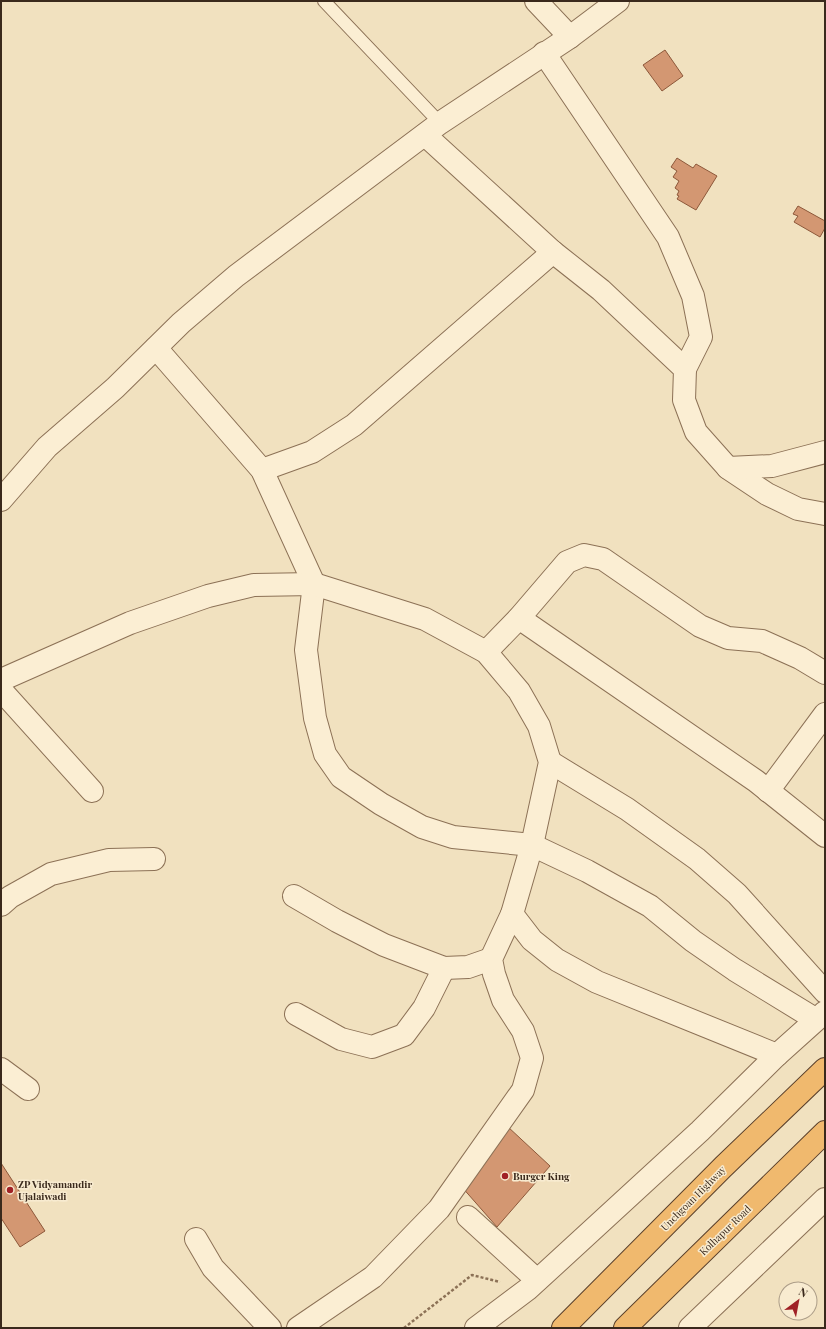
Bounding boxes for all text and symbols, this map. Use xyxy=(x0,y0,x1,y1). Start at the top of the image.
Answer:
street label: Unchgoan Highway xyxy=(657,1162,729,1234)
place label: Burger King xyxy=(513,1169,570,1183)
marker: Burger King xyxy=(500,1171,510,1181)
place label: ZP Vidyamandir Ujalaiwadi xyxy=(18,1177,92,1203)
marker: ZP Vidyamandir Ujalaiwadi xyxy=(5,1185,15,1195)
street label: Kolhapur Road xyxy=(696,1202,754,1258)
north arrow xyxy=(778,1281,818,1321)
text: N xyxy=(796,1284,811,1301)

